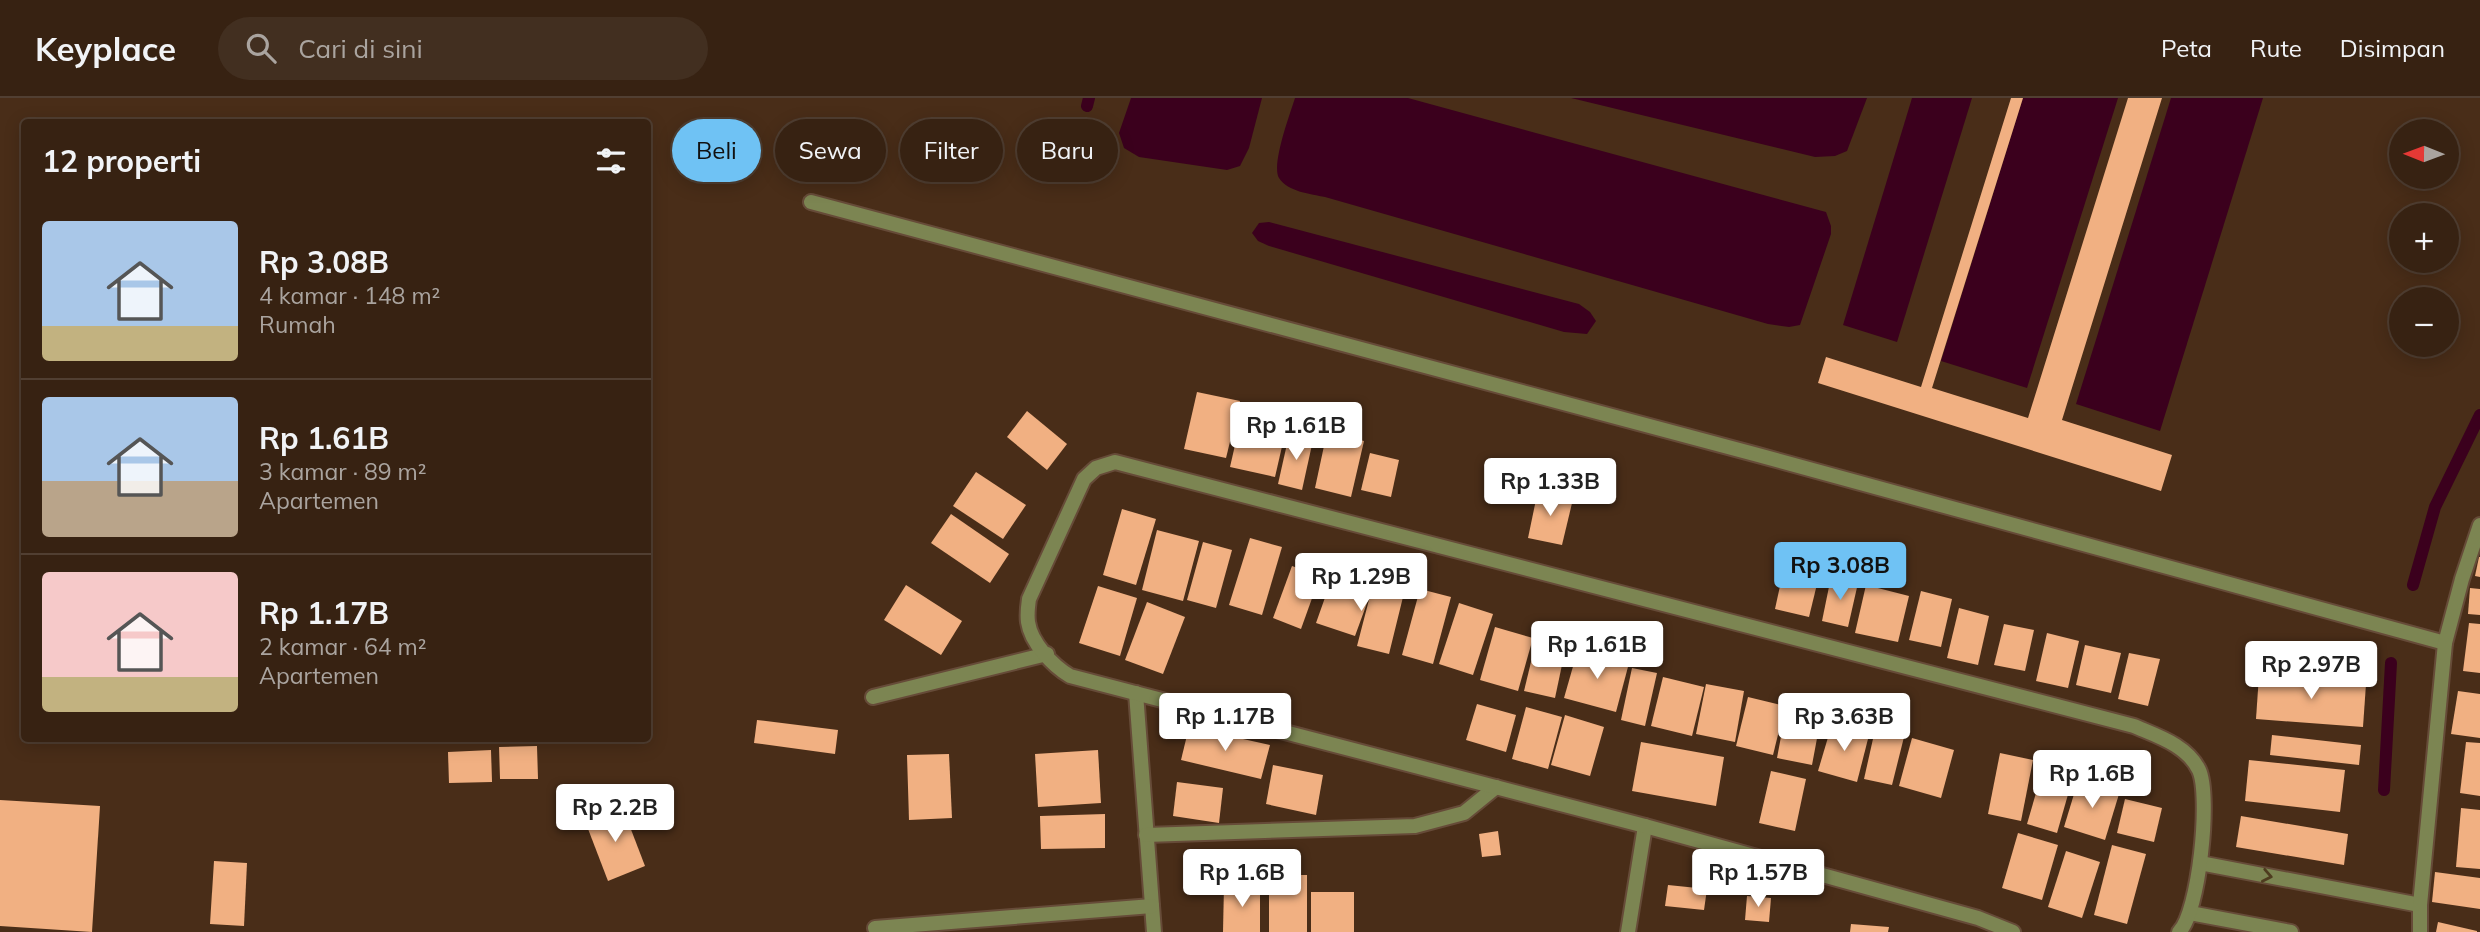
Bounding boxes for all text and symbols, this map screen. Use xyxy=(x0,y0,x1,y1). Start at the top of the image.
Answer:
search box xyxy=(218,17,708,80)
text: Keyplace xyxy=(35,28,176,69)
icon: search xyxy=(242,29,280,67)
text: Cari di sini xyxy=(298,32,423,65)
text: Peta xyxy=(2161,33,2212,63)
text: Rute xyxy=(2250,33,2302,63)
text: Disimpan xyxy=(2340,33,2445,63)
chip: Beli xyxy=(672,119,761,182)
chip: Sewa xyxy=(775,119,886,182)
chip: Filter xyxy=(900,119,1003,182)
chip: Baru xyxy=(1017,119,1118,182)
north arrow xyxy=(2389,119,2459,189)
map controls xyxy=(2389,119,2459,357)
text: 12 properti xyxy=(42,142,201,180)
icon: filters xyxy=(592,142,630,180)
button: + xyxy=(2389,203,2459,273)
text: Rp 3.08B xyxy=(259,243,389,281)
icon: home xyxy=(98,249,182,333)
text: 4 kamar · 148 m² xyxy=(259,281,440,310)
button: − xyxy=(2389,287,2459,357)
text: Rumah xyxy=(259,310,336,339)
pin: Rp 1.61B xyxy=(1224,402,1368,462)
text: Rp 1.61B xyxy=(1246,410,1346,439)
text: Rp 1.61B xyxy=(259,419,389,457)
icon: home xyxy=(98,425,182,509)
text: 3 kamar · 89 m² xyxy=(259,457,427,486)
pin: Rp 1.33B xyxy=(1478,458,1622,518)
text: Rp 1.33B xyxy=(1500,466,1600,495)
text: Apartemen xyxy=(259,486,379,515)
pin: Rp 3.08B xyxy=(1768,542,1912,602)
text: Rp 3.08B xyxy=(1790,550,1890,579)
pin: Rp 1.29B xyxy=(1289,554,1433,613)
text: Rp 1.29B xyxy=(1311,561,1411,590)
text: Rp 1.17B xyxy=(259,594,389,632)
icon: home xyxy=(98,600,182,684)
pin: Rp 1.61B xyxy=(1525,622,1669,681)
text: Rp 1.61B xyxy=(1547,629,1647,658)
text: 2 kamar · 64 m² xyxy=(259,632,427,661)
pin: Rp 2.97B xyxy=(2239,642,2383,701)
text: Rp 2.97B xyxy=(2261,649,2361,678)
text: Apartemen xyxy=(259,661,379,690)
pin: Rp 1.17B xyxy=(1153,694,1297,753)
pin: Rp 3.63B xyxy=(1772,694,1916,753)
text: Rp 1.17B xyxy=(1175,701,1275,730)
text: Rp 3.63B xyxy=(1794,701,1894,730)
pin: Rp 1.6B xyxy=(2027,750,2157,810)
text: Rp 1.6B xyxy=(2049,758,2135,787)
pin: Rp 2.2B xyxy=(550,784,680,844)
text: Rp 2.2B xyxy=(572,792,658,821)
pin: Rp 1.6B xyxy=(1177,850,1307,909)
pin: Rp 1.57B xyxy=(1686,850,1830,909)
text: Rp 1.6B xyxy=(1199,857,1285,886)
text: Rp 1.57B xyxy=(1708,857,1808,886)
one-way arrow xyxy=(2261,868,2273,883)

